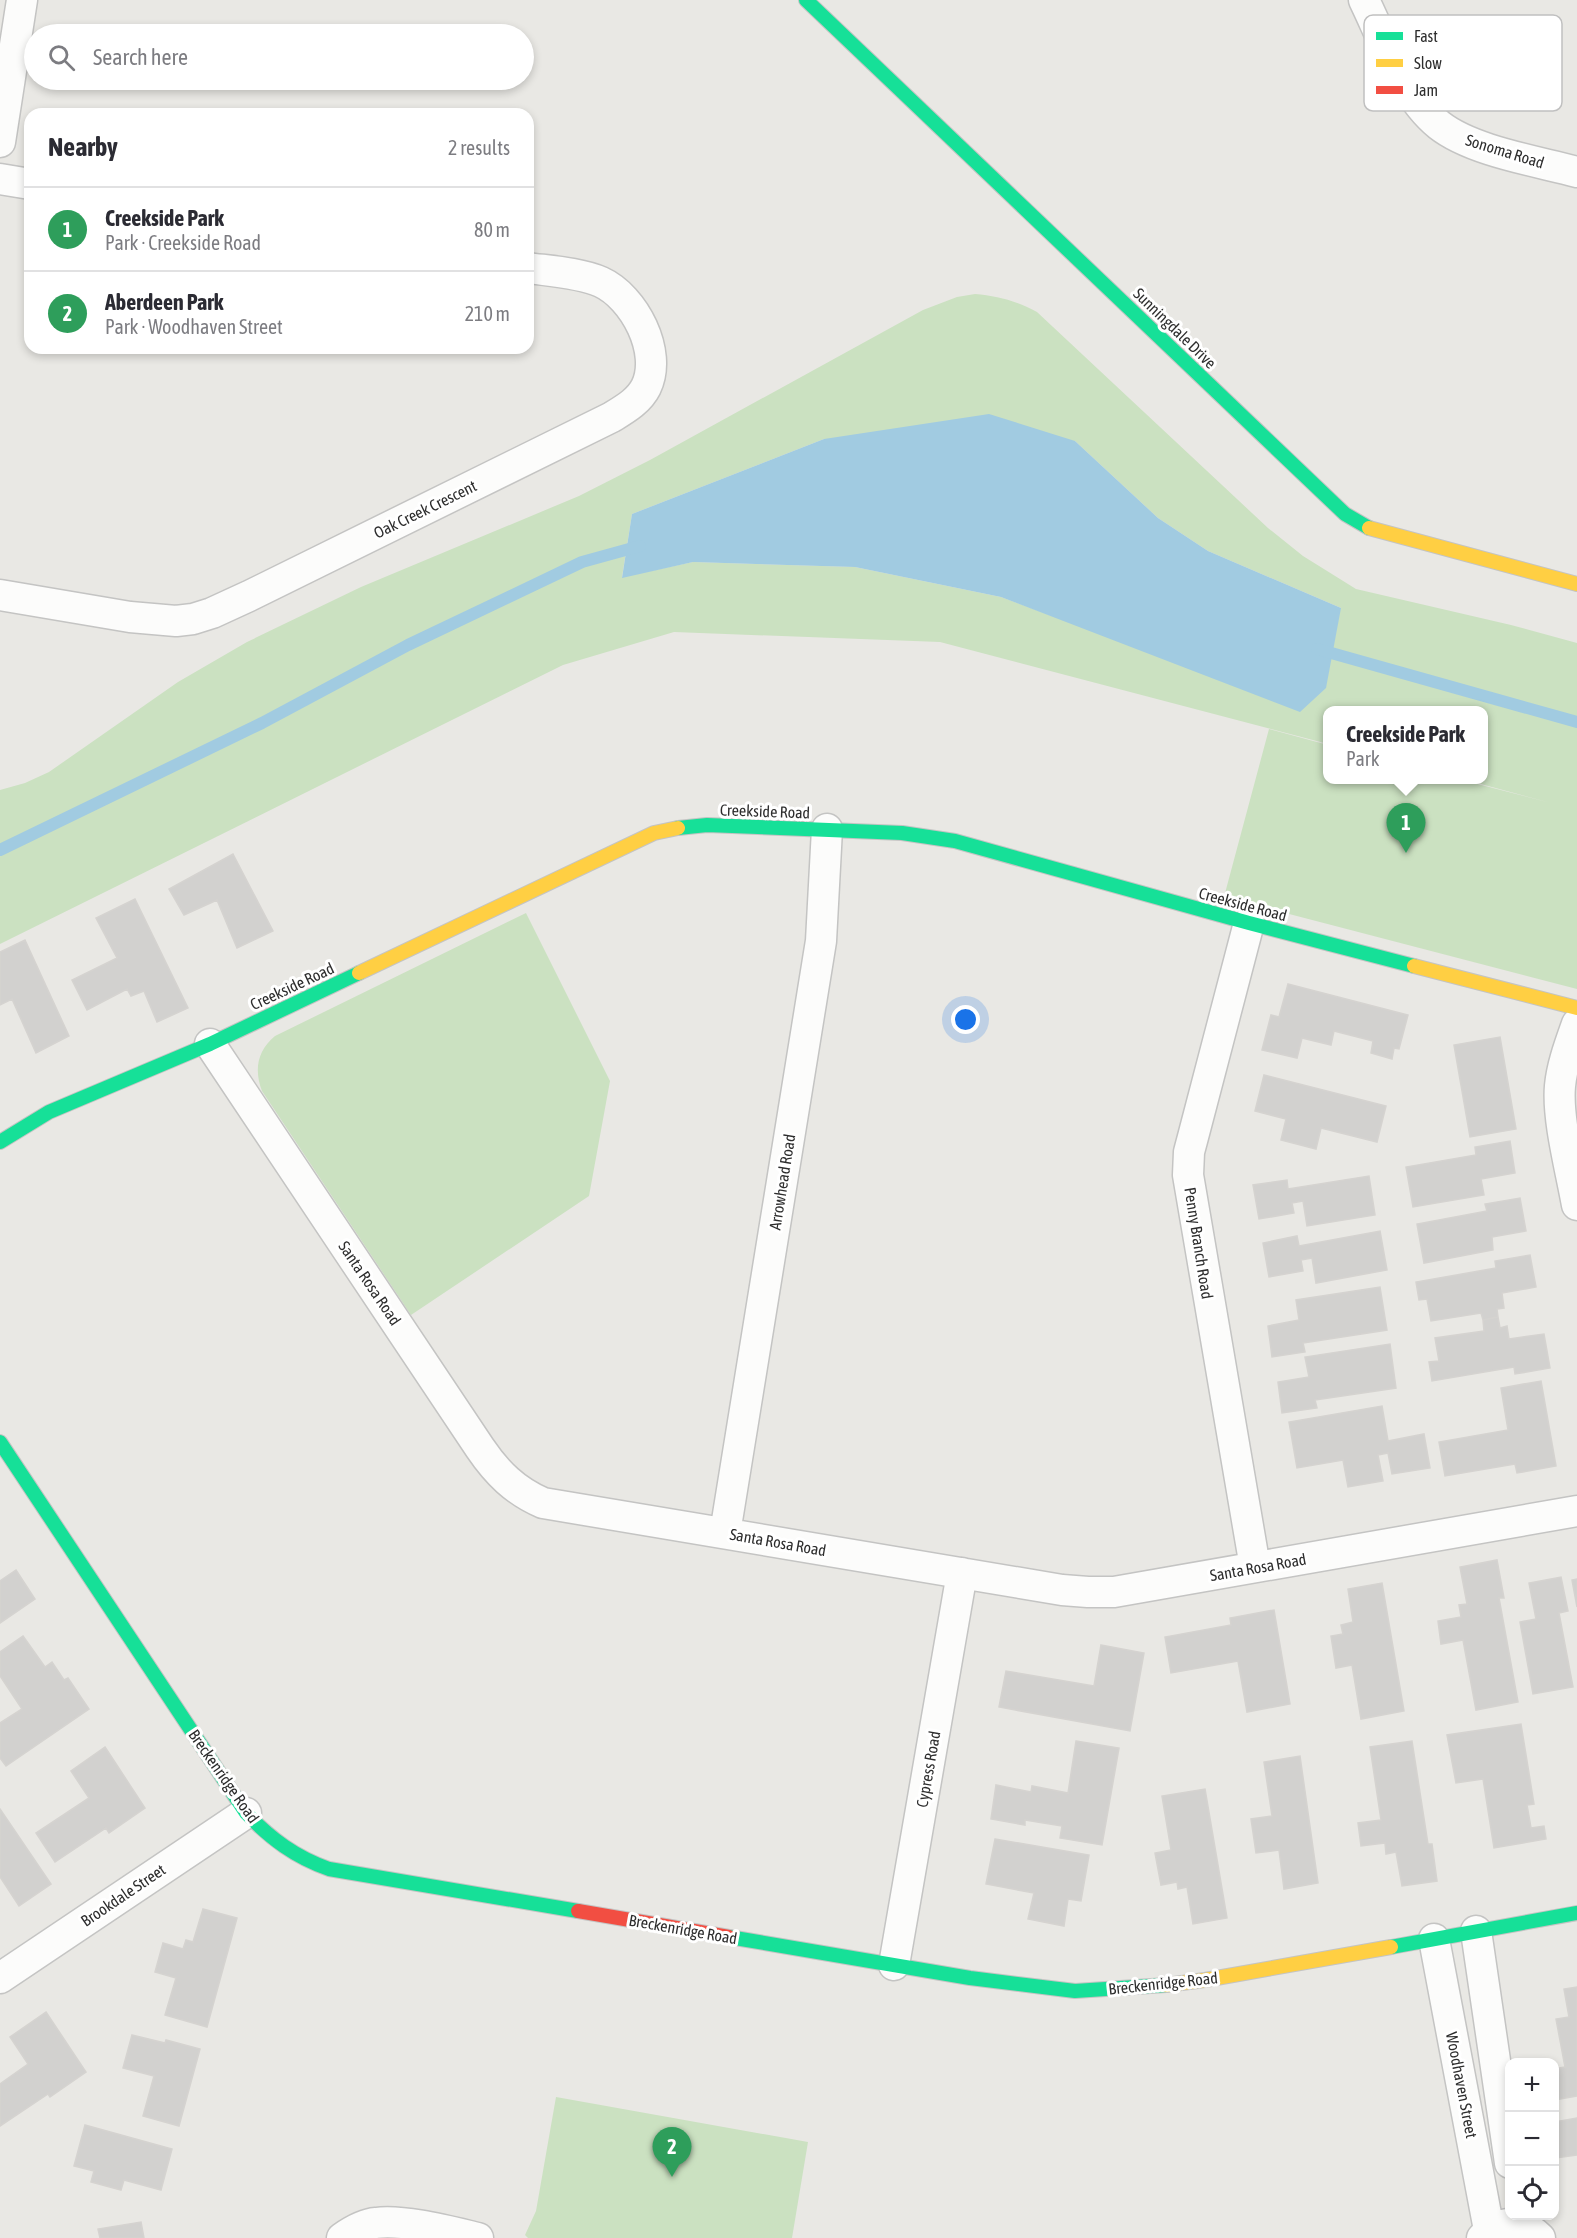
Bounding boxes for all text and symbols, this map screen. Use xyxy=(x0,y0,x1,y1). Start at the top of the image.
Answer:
legend xyxy=(1364,15,1562,111)
search box xyxy=(24,24,534,90)
text: Fast xyxy=(1414,27,1438,45)
icon: search xyxy=(45,41,78,74)
text: Search here xyxy=(93,44,188,70)
text: Slow xyxy=(1414,54,1442,72)
text: Jam xyxy=(1414,81,1438,99)
street label: Sonoma Road xyxy=(1464,131,1546,171)
text: Nearby xyxy=(48,132,118,162)
text: 2 results xyxy=(448,136,510,159)
text: Creekside Park xyxy=(105,205,224,231)
text: 1 xyxy=(63,218,72,241)
text: 80 m xyxy=(474,218,510,241)
text: Park · Creekside Road xyxy=(105,231,261,254)
street label: Sunningdale Drive xyxy=(1129,284,1220,373)
text: Aberdeen Park xyxy=(105,289,223,315)
text: 2 xyxy=(63,302,72,325)
text: 210 m xyxy=(465,302,510,325)
text: Park · Woodhaven Street xyxy=(105,315,283,338)
street label: Oak Creek Crescent xyxy=(371,476,480,542)
popup xyxy=(1323,706,1488,784)
text: Creekside Park xyxy=(1346,721,1465,747)
text: Park xyxy=(1346,747,1379,770)
street label: Creekside Road xyxy=(720,800,810,822)
pin: 1 xyxy=(1386,804,1426,853)
street label: Creekside Road xyxy=(1197,884,1289,924)
street label: Creekside Road xyxy=(247,959,337,1013)
your location xyxy=(951,1005,980,1034)
street label: Arrowhead Road xyxy=(766,1133,798,1231)
street label: Penny Branch Road xyxy=(1180,1186,1217,1300)
street label: Santa Rosa Road xyxy=(335,1238,405,1328)
street label: Santa Rosa Road xyxy=(728,1525,828,1559)
street label: Santa Rosa Road xyxy=(1208,1550,1308,1584)
street label: Breckenridge Road xyxy=(184,1726,263,1827)
street label: Cypress Road xyxy=(912,1729,945,1809)
street label: Brookdale Street xyxy=(77,1860,169,1930)
street label: Breckenridge Road xyxy=(627,1911,739,1948)
street label: Breckenridge Road xyxy=(1108,1968,1219,1999)
street label: Woodhaven Street xyxy=(1443,2030,1481,2140)
map controls xyxy=(1505,2058,1559,2220)
button: + xyxy=(1505,2058,1559,2112)
button: − xyxy=(1505,2112,1559,2166)
pin: 2 xyxy=(652,2128,692,2177)
button: locate xyxy=(1505,2166,1559,2220)

